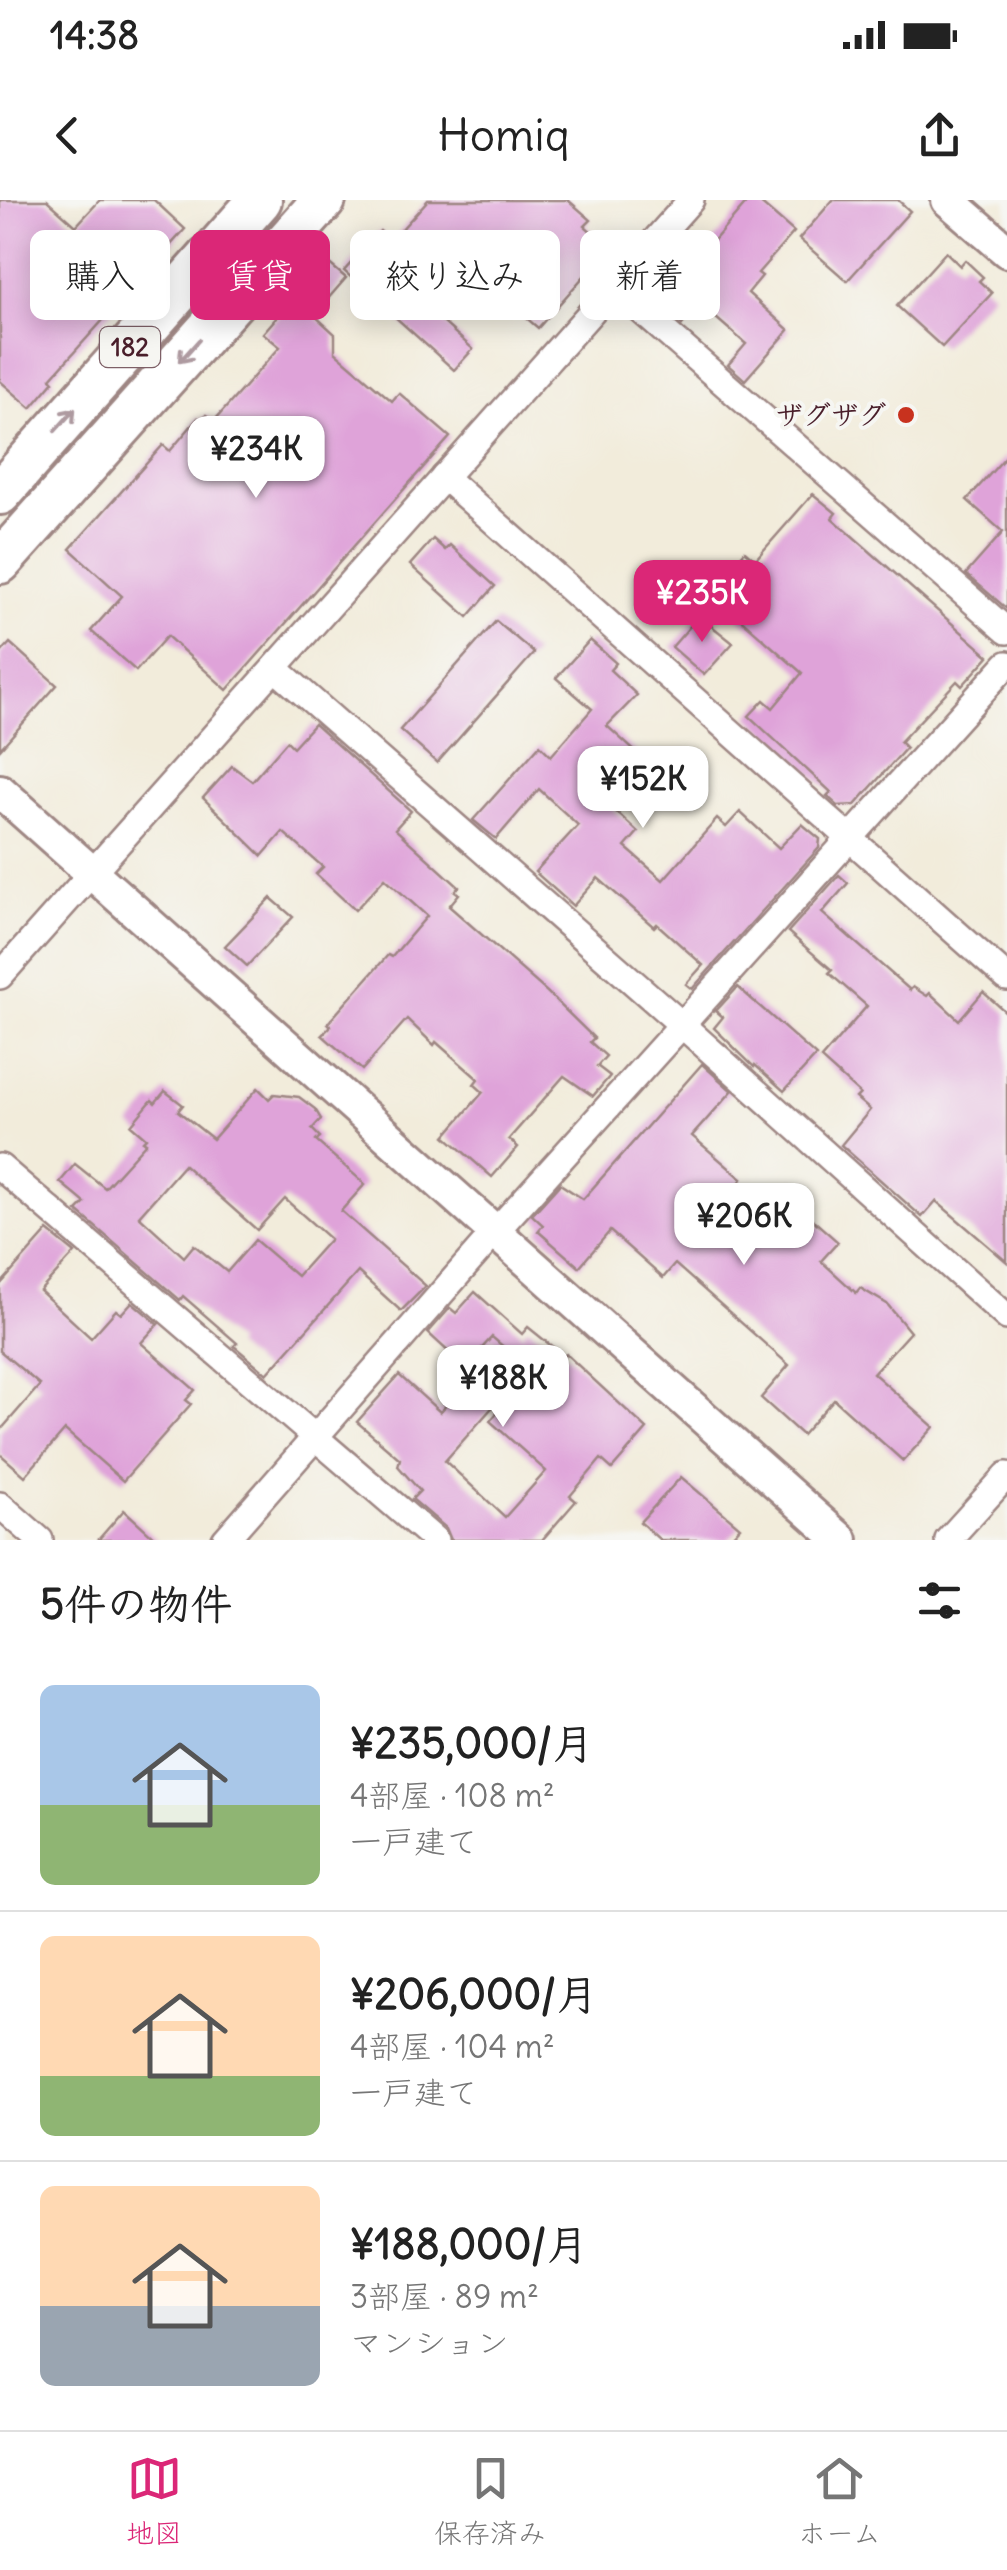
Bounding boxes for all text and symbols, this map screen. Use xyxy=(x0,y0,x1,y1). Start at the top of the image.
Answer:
text: 14:38 xyxy=(50,12,139,59)
text: Homiq xyxy=(437,107,570,163)
icon: back xyxy=(40,108,95,163)
icon: share xyxy=(912,108,967,163)
chip: 購入 xyxy=(30,230,170,320)
chip: 賃貸 xyxy=(190,230,330,320)
chip: 絞り込み xyxy=(350,230,560,320)
chip: 新着 xyxy=(580,230,720,320)
road number: 182 xyxy=(100,327,160,367)
one-way arrow xyxy=(177,338,200,363)
place label: ザグザグ xyxy=(775,397,886,433)
marker: ザグザグ xyxy=(895,404,917,426)
one-way arrow xyxy=(53,408,76,433)
pin: ¥234K xyxy=(186,416,326,501)
text: ¥234K xyxy=(210,428,302,469)
pin: ¥235K xyxy=(632,560,772,645)
text: ¥235K xyxy=(656,572,748,613)
pin: ¥152K xyxy=(573,746,713,831)
text: ¥152K xyxy=(599,758,687,799)
pin: ¥206K xyxy=(674,1183,814,1268)
text: ¥206K xyxy=(696,1195,792,1236)
pin: ¥188K xyxy=(433,1345,573,1430)
text: ¥188K xyxy=(459,1357,547,1398)
icon: filters xyxy=(912,1573,967,1628)
text: 5件の物件 xyxy=(40,1578,232,1630)
text: ¥235,000/月 xyxy=(350,1717,594,1769)
icon: home xyxy=(120,1725,240,1845)
text: 4部屋 · 108 m² xyxy=(350,1775,555,1816)
text: 一戸建て xyxy=(350,1821,478,1862)
text: ¥206,000/月 xyxy=(350,1968,598,2020)
icon: home xyxy=(120,1976,240,2096)
text: 4部屋 · 104 m² xyxy=(350,2026,555,2067)
text: 一戸建て xyxy=(350,2072,478,2113)
text: ¥188,000/月 xyxy=(350,2218,588,2270)
icon: home xyxy=(120,2226,240,2346)
text: 3部屋 · 89 m² xyxy=(350,2276,539,2317)
text: マンション xyxy=(350,2322,509,2363)
tab: 地図 xyxy=(126,2451,182,2551)
tab: 保存済み xyxy=(434,2451,546,2551)
tab: ホーム xyxy=(798,2451,881,2551)

